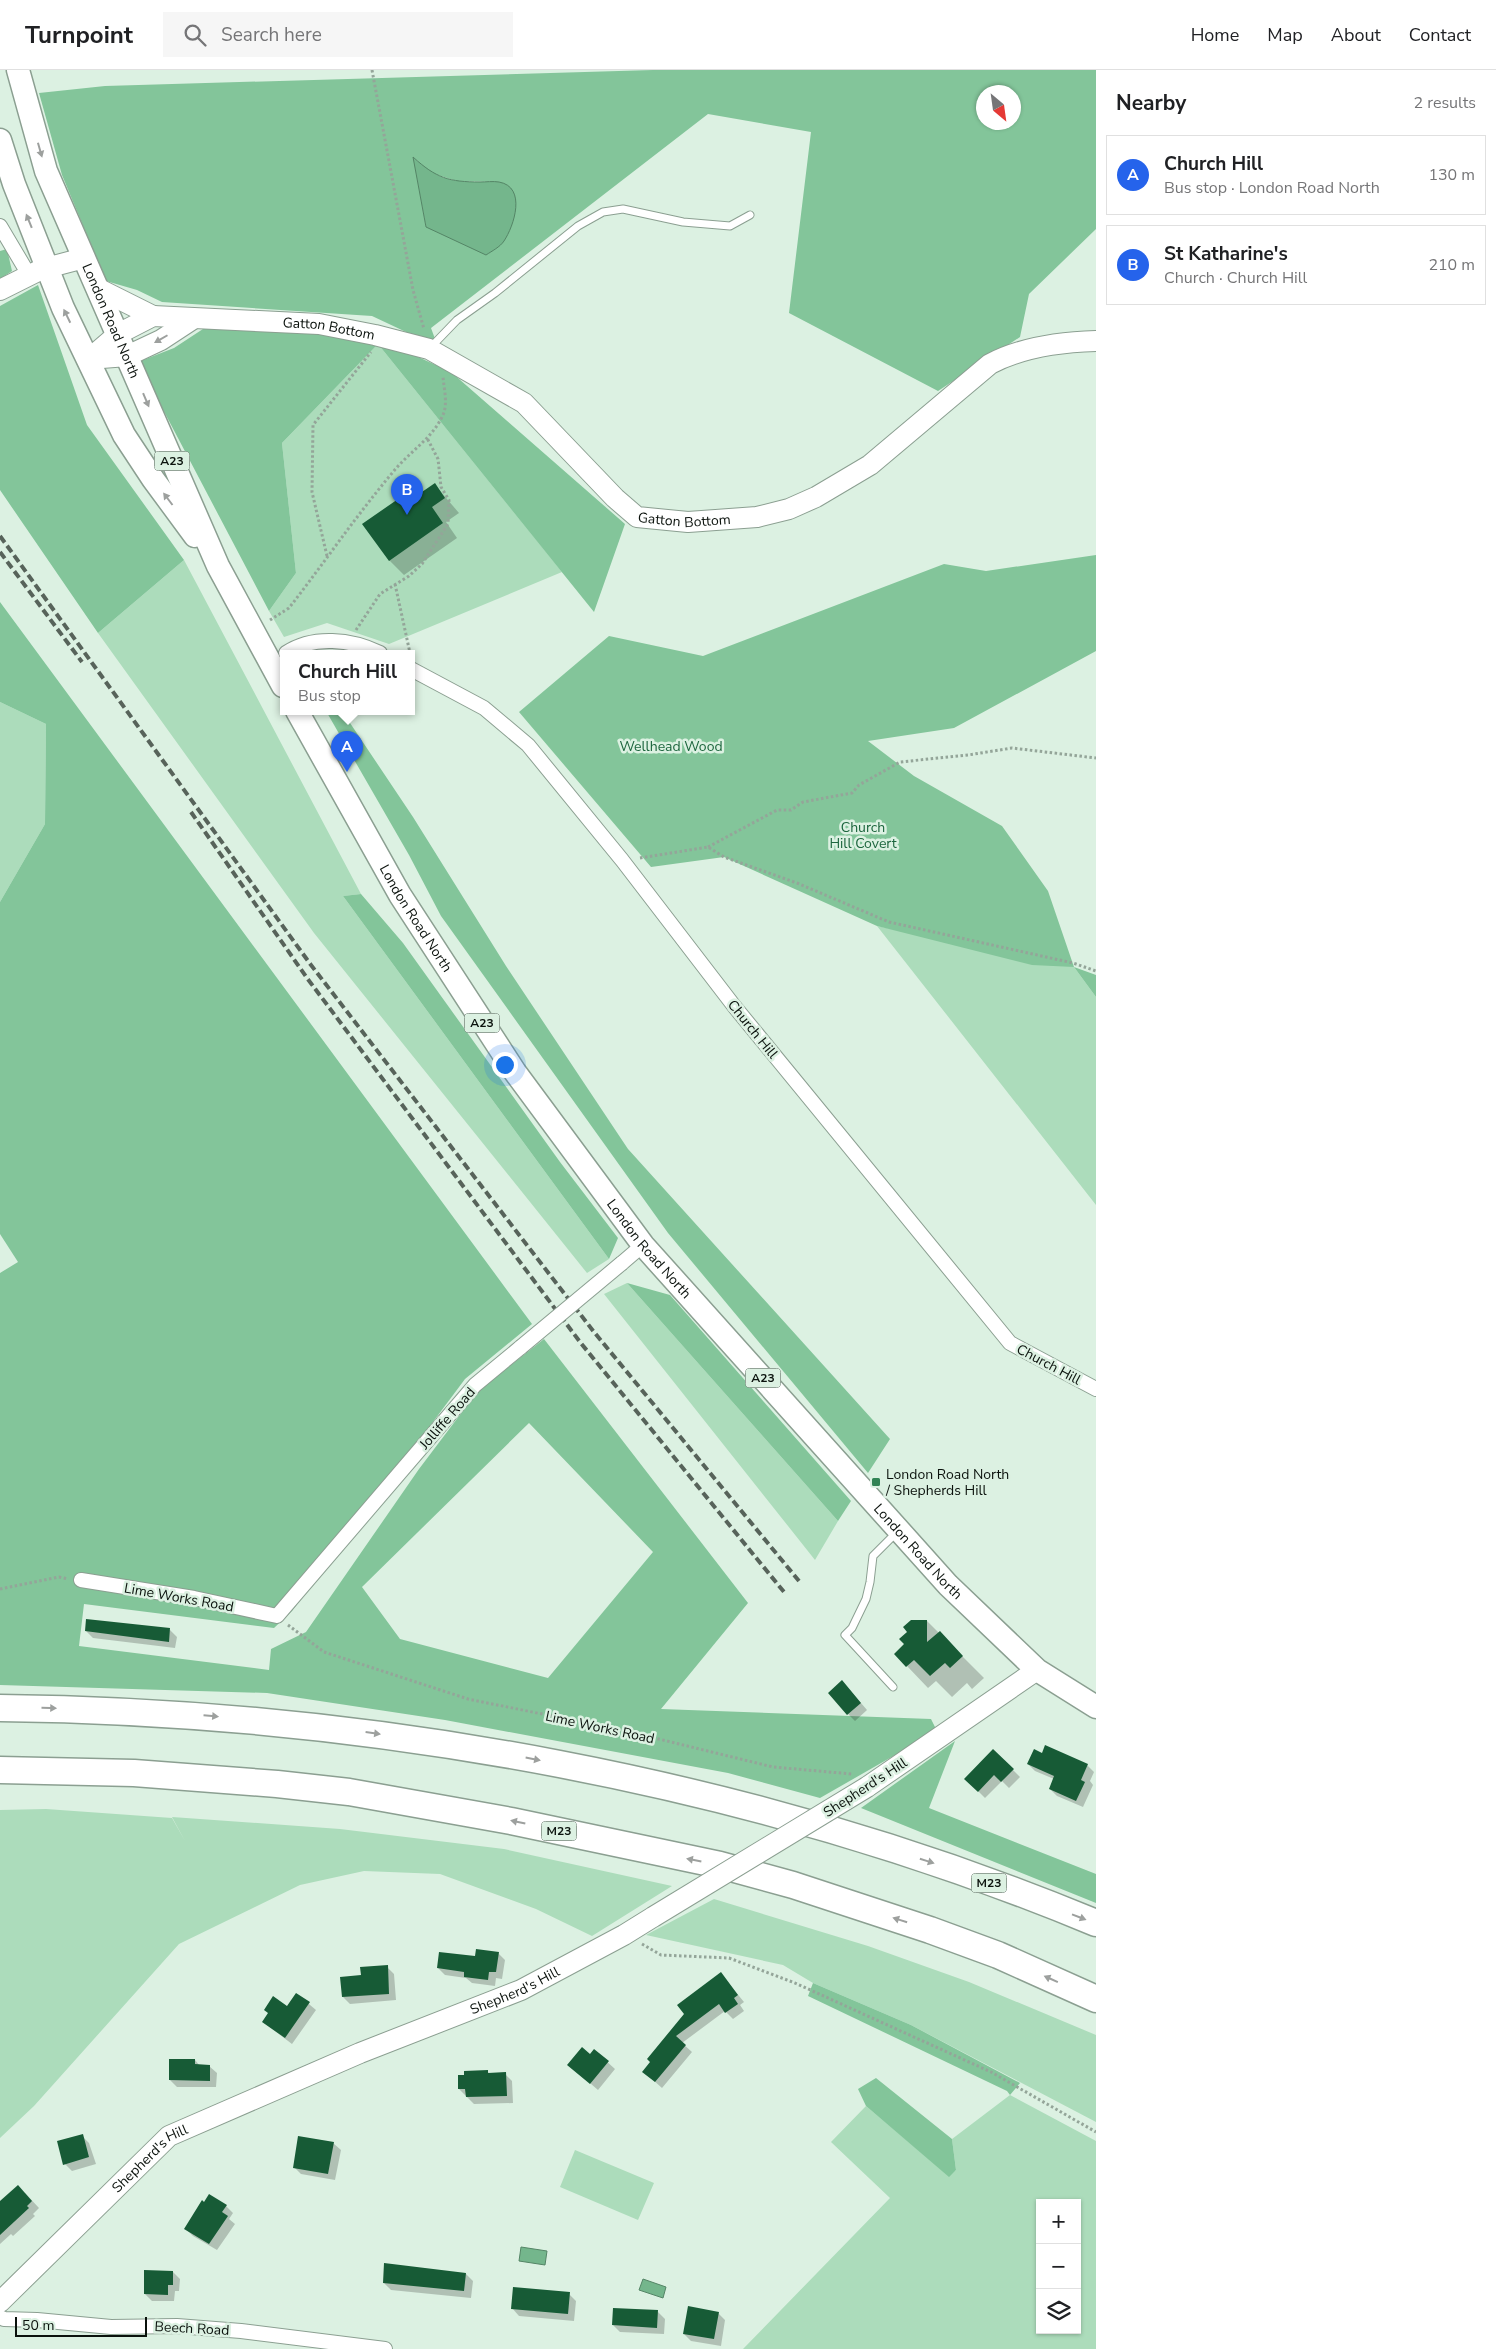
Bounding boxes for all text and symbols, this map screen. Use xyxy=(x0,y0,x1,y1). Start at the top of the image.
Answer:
search box xyxy=(163,12,513,57)
text: Turnpoint xyxy=(25,19,133,51)
icon: search xyxy=(181,21,209,49)
text: Search here xyxy=(221,22,322,48)
text: Home xyxy=(1191,23,1239,47)
text: Map xyxy=(1267,23,1303,47)
text: About xyxy=(1331,23,1381,47)
text: Contact xyxy=(1409,23,1471,47)
north arrow xyxy=(976,85,1021,130)
text: Nearby xyxy=(1116,89,1186,117)
text: 2 results xyxy=(1414,92,1476,114)
one-way arrow xyxy=(37,143,45,158)
text: Church Hill xyxy=(1164,151,1263,177)
text: A xyxy=(1127,164,1139,186)
text: 130 m xyxy=(1428,164,1475,186)
text: Bus stop · London Road North xyxy=(1164,177,1380,199)
one-way arrow xyxy=(25,214,33,229)
text: St Katharine's xyxy=(1164,241,1288,267)
text: B xyxy=(1127,254,1139,276)
text: 210 m xyxy=(1428,254,1475,276)
street label: London Road North xyxy=(77,260,144,381)
text: Church · Church Hill xyxy=(1164,267,1307,289)
one-way arrow xyxy=(63,308,71,323)
street label: Gatton Bottom xyxy=(282,313,376,345)
one-way arrow xyxy=(154,335,168,343)
one-way arrow xyxy=(142,393,150,407)
road number: A23 xyxy=(154,452,190,471)
pin: B xyxy=(391,474,423,515)
one-way arrow xyxy=(162,493,173,506)
street label: Gatton Bottom xyxy=(637,508,731,532)
popup xyxy=(280,650,415,715)
text: Church Hill xyxy=(298,659,397,685)
text: Bus stop xyxy=(298,685,361,707)
pin: A xyxy=(331,731,363,772)
park label: Wellhead Wood xyxy=(619,737,723,756)
park label: Church Hill Covert xyxy=(829,818,897,853)
street label: London Road North xyxy=(375,861,457,976)
street label: Church Hill xyxy=(723,996,783,1063)
road number: A23 xyxy=(464,1014,500,1032)
your location xyxy=(492,1052,518,1078)
street label: London Road North xyxy=(602,1196,695,1303)
street label: Church Hill xyxy=(1013,1340,1085,1390)
road number: A23 xyxy=(746,1369,780,1388)
street label: Jolliffe Road xyxy=(414,1383,480,1454)
place label: London Road North / Shepherds Hill xyxy=(885,1465,1009,1500)
marker: London Road North / Shepherds Hill xyxy=(870,1476,882,1488)
street label: London Road North xyxy=(869,1500,966,1604)
street label: Lime Works Road xyxy=(123,1578,235,1616)
one-way arrow xyxy=(41,1704,57,1712)
street label: Lime Works Road xyxy=(544,1707,656,1748)
one-way arrow xyxy=(203,1713,219,1721)
one-way arrow xyxy=(365,1730,381,1738)
street label: Shepherd's Hill xyxy=(820,1753,912,1822)
one-way arrow xyxy=(525,1756,541,1764)
one-way arrow xyxy=(510,1818,526,1826)
road number: M23 xyxy=(542,1822,576,1840)
one-way arrow xyxy=(686,1855,702,1863)
one-way arrow xyxy=(919,1858,934,1866)
road number: M23 xyxy=(972,1874,1006,1892)
one-way arrow xyxy=(1072,1913,1087,1921)
one-way arrow xyxy=(893,1915,908,1923)
street label: Shepherd's Hill xyxy=(467,1962,564,2019)
one-way arrow xyxy=(1044,1975,1058,1983)
street label: Shepherd's Hill xyxy=(108,2120,191,2197)
map controls xyxy=(1036,2199,1081,2334)
button: + xyxy=(1036,2199,1081,2244)
button: − xyxy=(1036,2244,1081,2289)
button: layers xyxy=(1036,2289,1081,2334)
scale bar xyxy=(15,2314,148,2337)
text: 50 m xyxy=(22,2316,54,2335)
street label: Beech Road xyxy=(154,2317,230,2340)

